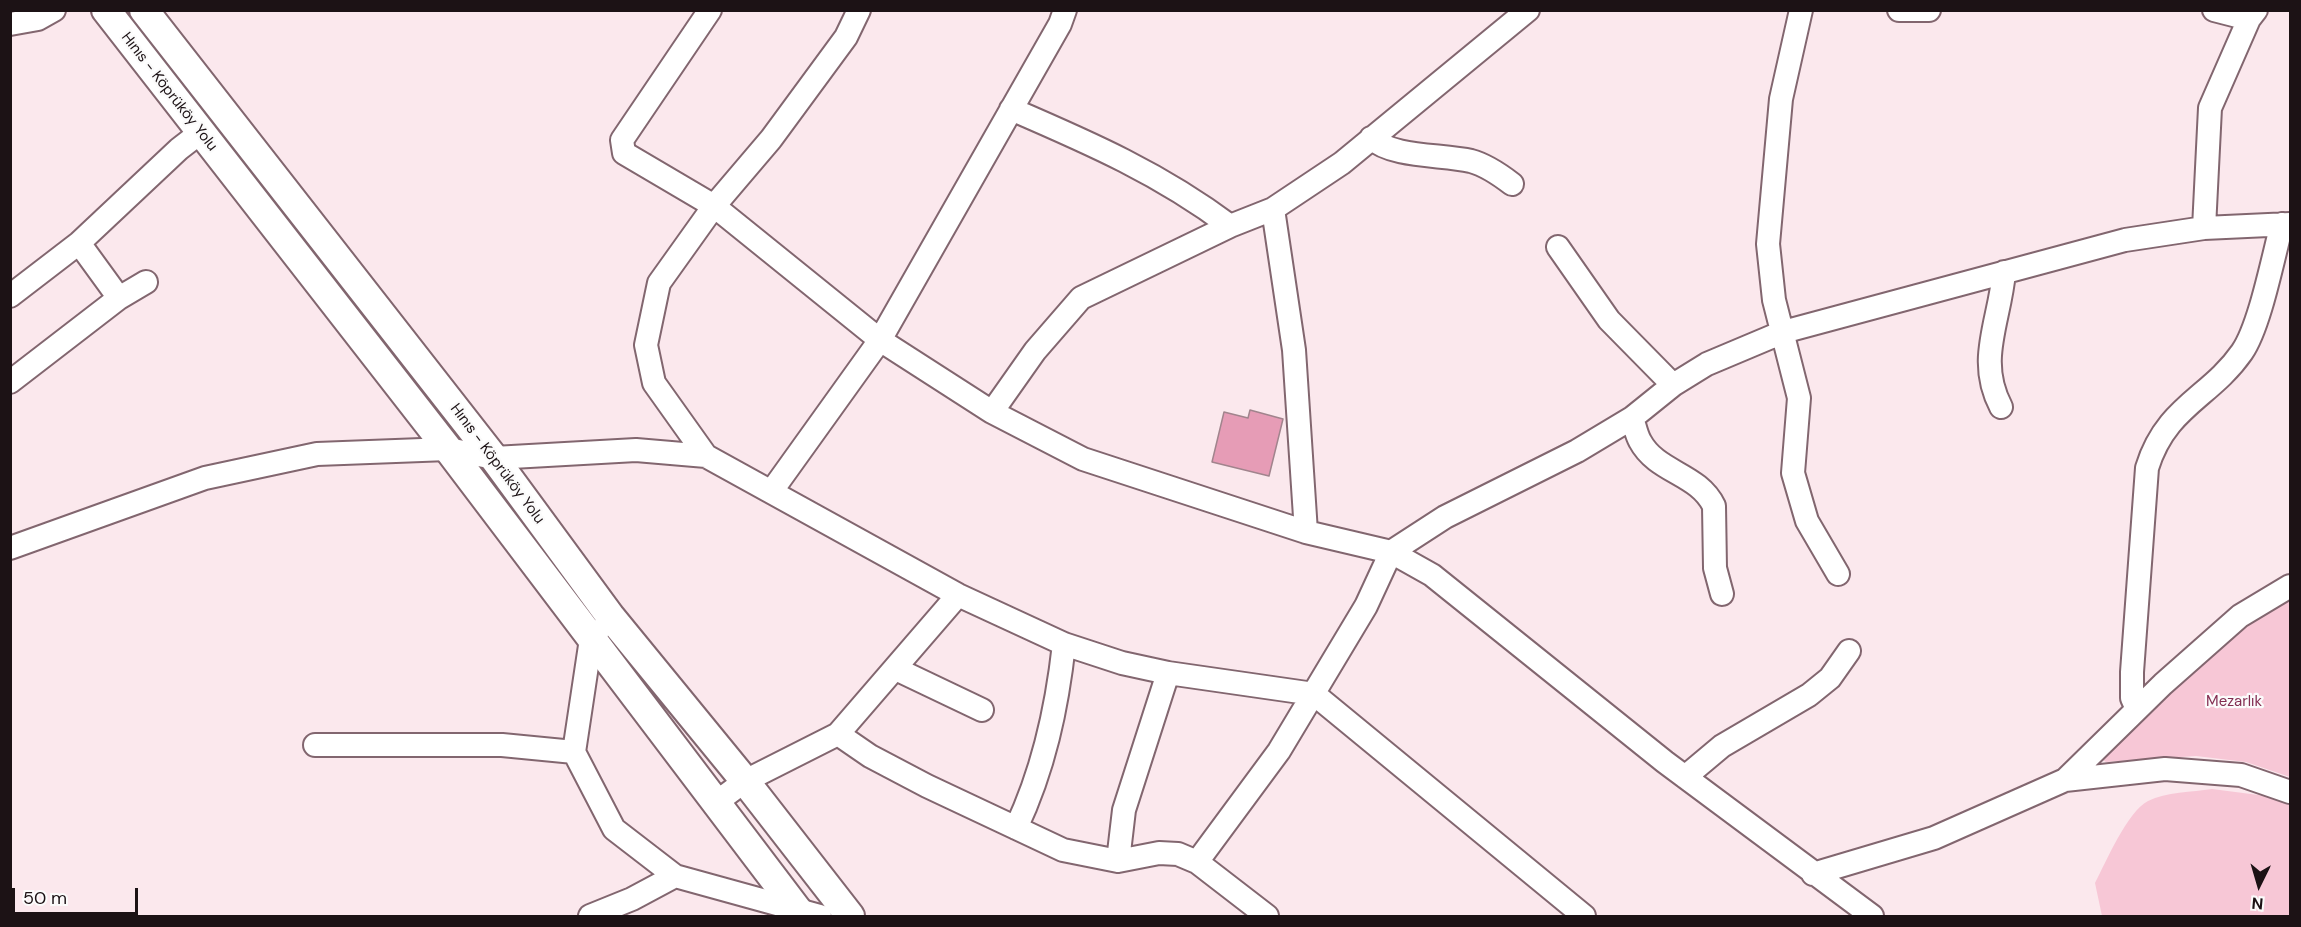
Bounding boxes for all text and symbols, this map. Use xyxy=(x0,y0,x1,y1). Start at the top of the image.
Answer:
street label: Hınıs - Köprüköy Yolu xyxy=(117,29,221,155)
street label: Hınıs - Köprüköy Yolu xyxy=(446,400,548,528)
park label: Mezarlık xyxy=(2206,693,2262,711)
north arrow xyxy=(2229,855,2289,915)
scale bar xyxy=(15,876,141,914)
text: 50 m xyxy=(23,886,67,910)
text: N xyxy=(2251,892,2264,914)

